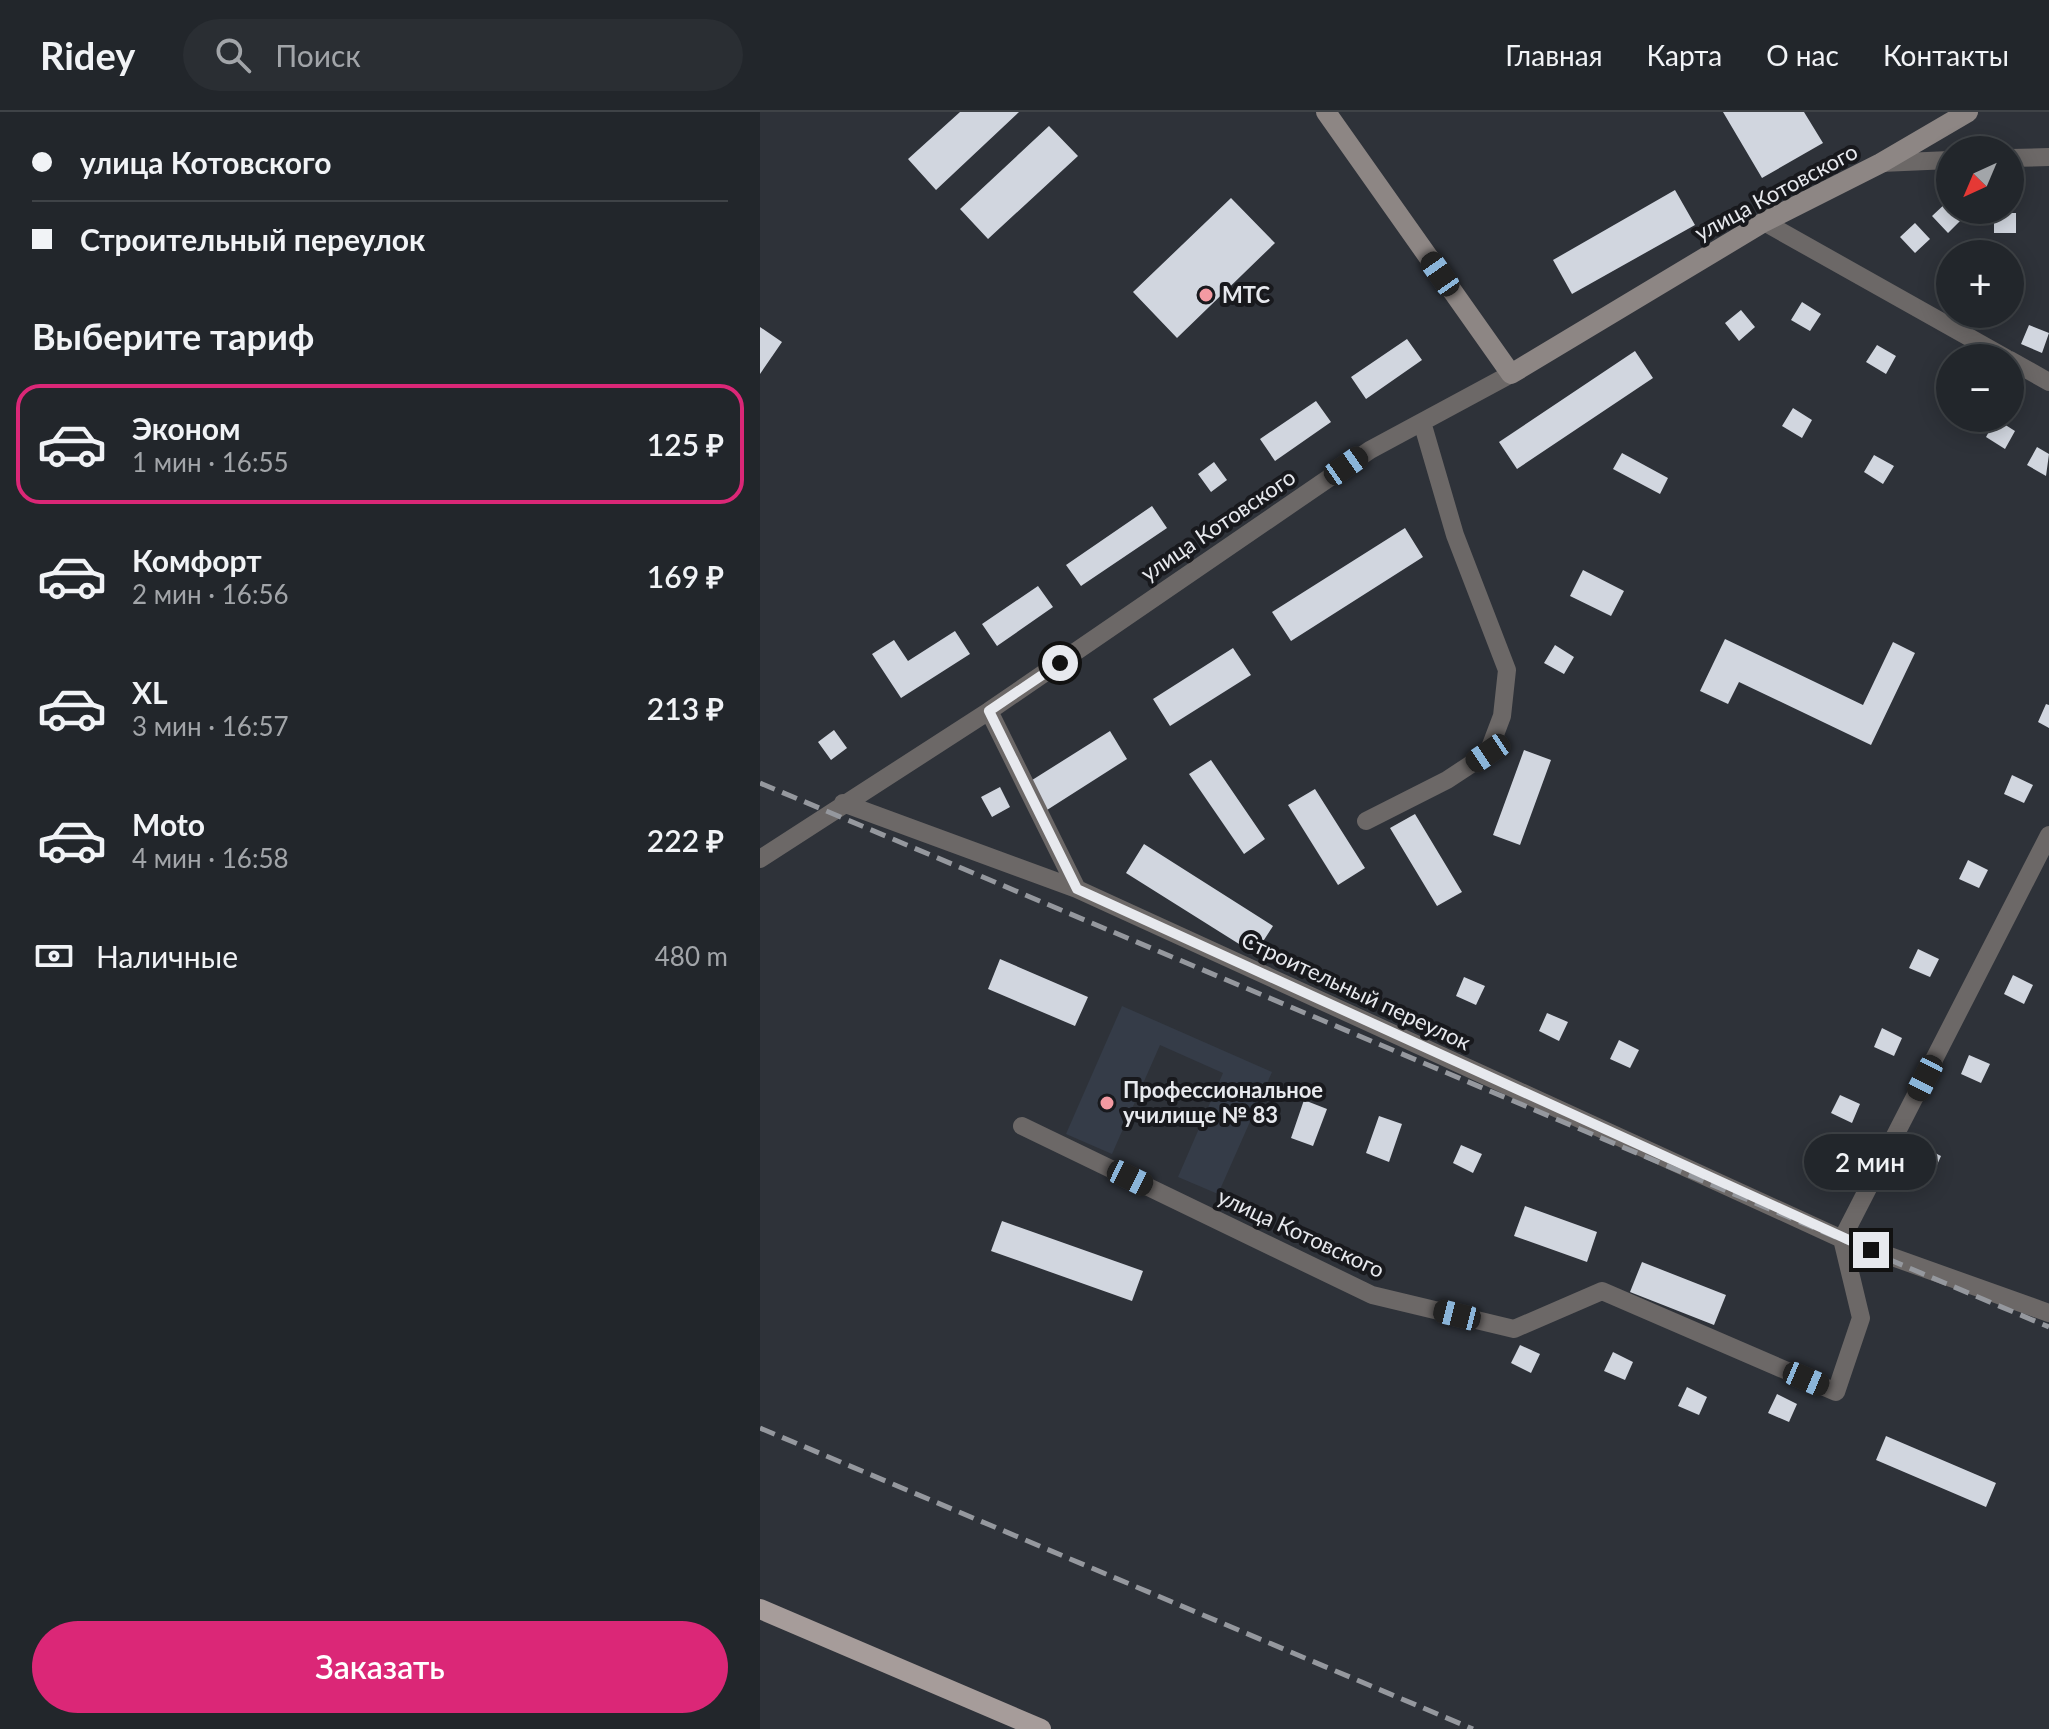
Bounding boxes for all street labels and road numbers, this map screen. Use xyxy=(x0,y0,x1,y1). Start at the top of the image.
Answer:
street label: улица Котовского xyxy=(1690,137,1862,246)
street label: улица Котовского xyxy=(1135,463,1300,586)
street label: Строительный переулок xyxy=(1237,926,1476,1056)
street label: улица Котовского xyxy=(1214,1182,1389,1283)

